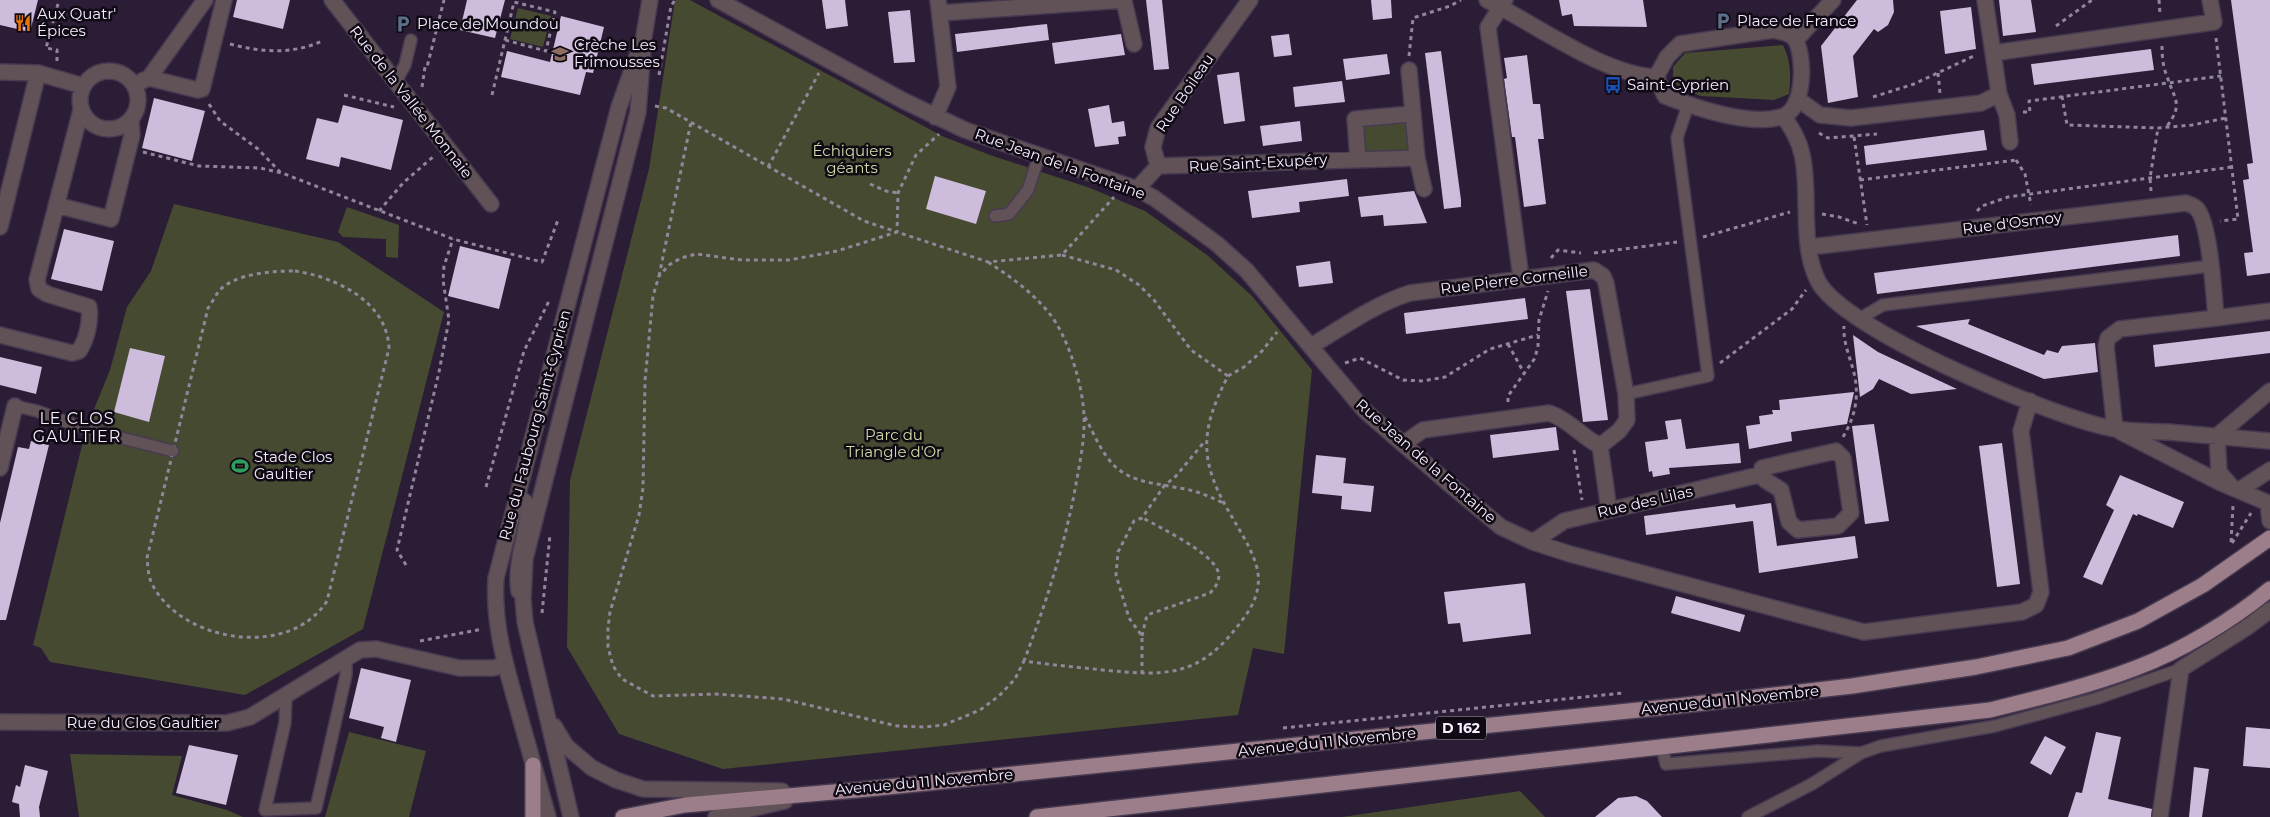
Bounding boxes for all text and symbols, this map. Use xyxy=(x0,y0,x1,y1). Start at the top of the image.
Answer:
place label: Aux Quatr' Épices xyxy=(37,4,116,40)
parking icon: Place de France xyxy=(1713,11,1733,31)
place label: Place de France xyxy=(1737,11,1856,30)
restaurant icon: Aux Quatr' Épices xyxy=(13,13,33,33)
parking icon: Place de Moundou xyxy=(393,14,413,34)
place label: Place de Moundou xyxy=(417,14,559,33)
street label: Rue de la Vallée Monnaie xyxy=(346,22,477,182)
place label: Crèche Les Frimousses xyxy=(574,35,660,71)
school or university icon: Crèche Les Frimousses xyxy=(550,44,570,64)
street label: Rue Boileau xyxy=(1151,50,1218,136)
bus stop icon: Saint-Cyprien xyxy=(1603,75,1623,95)
place label: Saint-Cyprien xyxy=(1627,75,1729,94)
street label: Rue Jean de la Fontaine xyxy=(972,124,1148,203)
park label: Échiquiers géants xyxy=(812,141,892,177)
street label: Rue Saint-Exupéry xyxy=(1188,149,1329,176)
street label: Rue d'Osmoy xyxy=(1961,207,2064,238)
street label: Rue Pierre Corneille xyxy=(1439,261,1589,298)
street label: Rue du Faubourg Saint-Cyprien xyxy=(495,307,574,542)
street label: Rue Jean de la Fontaine xyxy=(1352,394,1500,527)
district label: LE CLOS GAULTIER xyxy=(33,409,121,446)
park label: Parc du Triangle d'Or xyxy=(846,425,942,461)
place label: Stade Clos Gaultier xyxy=(254,447,332,483)
sports icon: Stade Clos Gaultier xyxy=(230,456,250,476)
street label: Rue des Lilas xyxy=(1595,481,1695,522)
street label: Avenue du 11 Novembre xyxy=(1640,681,1820,718)
street label: Rue du Clos Gaultier xyxy=(66,713,220,732)
road number: D 162 xyxy=(1436,716,1486,740)
street label: Avenue du 11 Novembre xyxy=(1237,723,1417,760)
street label: Avenue du 11 Novembre xyxy=(834,764,1014,799)

